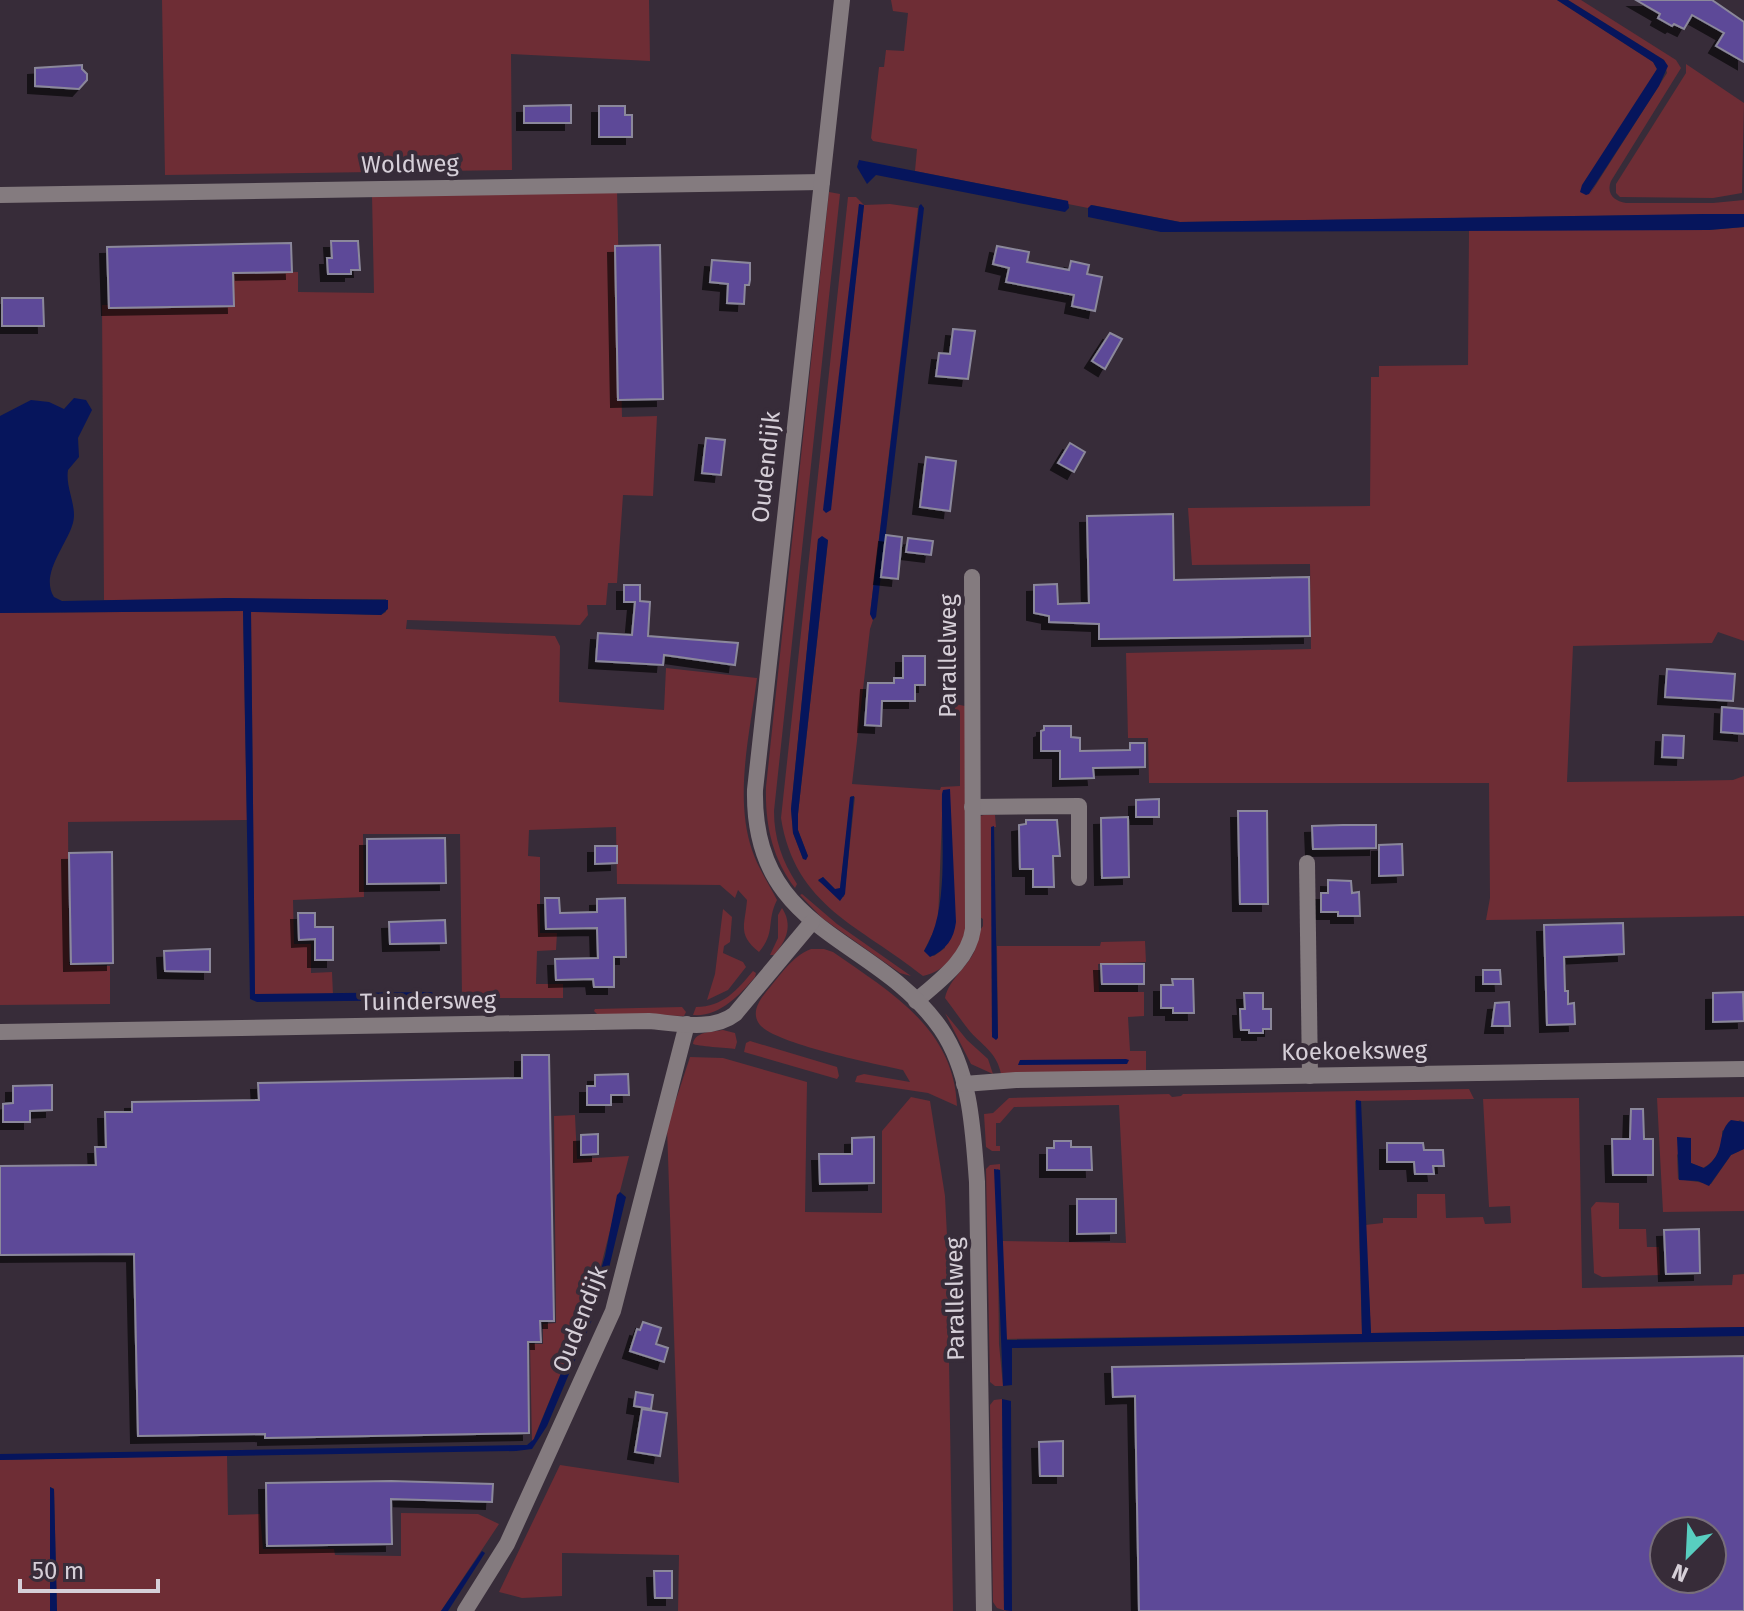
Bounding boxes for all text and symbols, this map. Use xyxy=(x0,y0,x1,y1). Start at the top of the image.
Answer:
street label: Woldweg xyxy=(361,149,460,179)
street label: Oudendijk xyxy=(746,409,786,524)
street label: Parallelweg xyxy=(934,594,962,718)
street label: Tuindersweg xyxy=(360,986,497,1016)
street label: Koekoeksweg xyxy=(1281,1036,1428,1066)
street label: Parallelweg xyxy=(940,1236,970,1361)
street label: Oudendijk xyxy=(547,1261,613,1376)
north arrow xyxy=(1648,1515,1728,1595)
scale bar xyxy=(20,1543,158,1593)
text: 50 m xyxy=(32,1557,84,1585)
text: N xyxy=(1668,1558,1692,1588)

